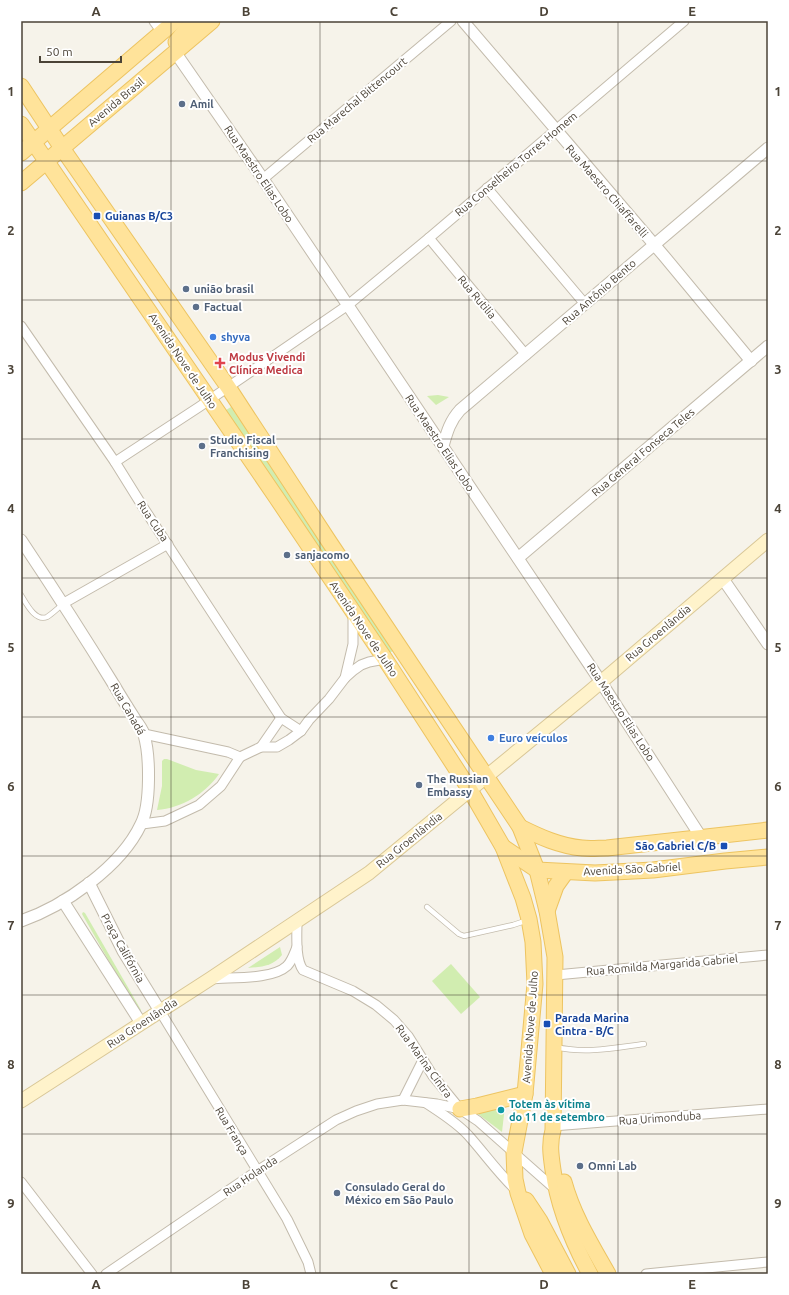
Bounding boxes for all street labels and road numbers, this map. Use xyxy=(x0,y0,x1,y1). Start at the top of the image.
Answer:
street label: Rua Marechal Bittencourt xyxy=(305,54,410,145)
street label: Avenida Brasil xyxy=(86,75,146,129)
street label: Rua Conselheiro Torres Homem xyxy=(453,109,579,219)
street label: Rua Maestro Elias Lobo xyxy=(222,123,296,225)
street label: Rua Maestro Chiaffarelli xyxy=(563,142,651,240)
street label: Rua Antônio Bento xyxy=(560,257,638,327)
street label: Rua Rutilia xyxy=(455,273,499,321)
street label: Avenida Nove de Julho xyxy=(147,311,219,411)
street label: Rua Maestro Elias Lobo xyxy=(403,392,477,494)
street label: Rua General Fonseca Teles xyxy=(589,405,697,498)
street label: Rua Cuba xyxy=(135,498,171,544)
street label: Avenida Nove de Julho xyxy=(328,579,400,679)
street label: Rua Groenlândia xyxy=(623,602,693,664)
street label: Rua Maestro Elias Lobo xyxy=(585,661,657,763)
street label: Rua Canadá xyxy=(108,681,148,737)
street label: Rua Groenlândia xyxy=(374,810,444,870)
street label: Avenida São Gabriel xyxy=(583,860,681,878)
street label: Praça Califórnia xyxy=(99,911,147,985)
street label: Rua Romilda Margarida Gabriel xyxy=(586,952,738,978)
street label: Avenida Nove de Julho xyxy=(520,970,540,1084)
street label: Rua Groenlândia xyxy=(105,996,179,1050)
street label: Rua Marina Cintra xyxy=(393,1022,455,1100)
street label: Rua França xyxy=(213,1105,251,1157)
street label: Rua Urimonduba xyxy=(618,1109,702,1127)
street label: Rua Holanda xyxy=(221,1154,279,1198)

